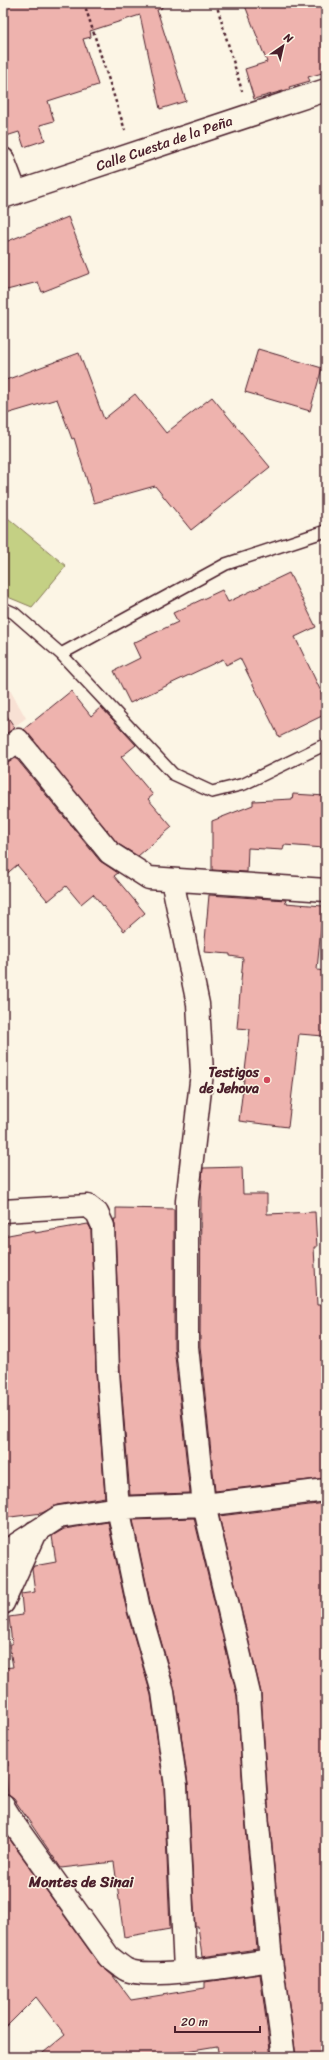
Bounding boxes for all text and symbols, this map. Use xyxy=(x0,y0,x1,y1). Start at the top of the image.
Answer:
north arrow xyxy=(263,26,303,66)
text: N xyxy=(279,28,297,48)
street label: Calle Cuesta de la Peña xyxy=(92,108,236,179)
place label: Testigos de Jehova xyxy=(199,1060,260,1101)
marker: Testigos de Jehova xyxy=(262,1075,272,1085)
district label: Montes de Sinai xyxy=(28,1869,134,1895)
scale bar xyxy=(175,2008,260,2034)
text: 20 m xyxy=(181,2011,208,2033)

